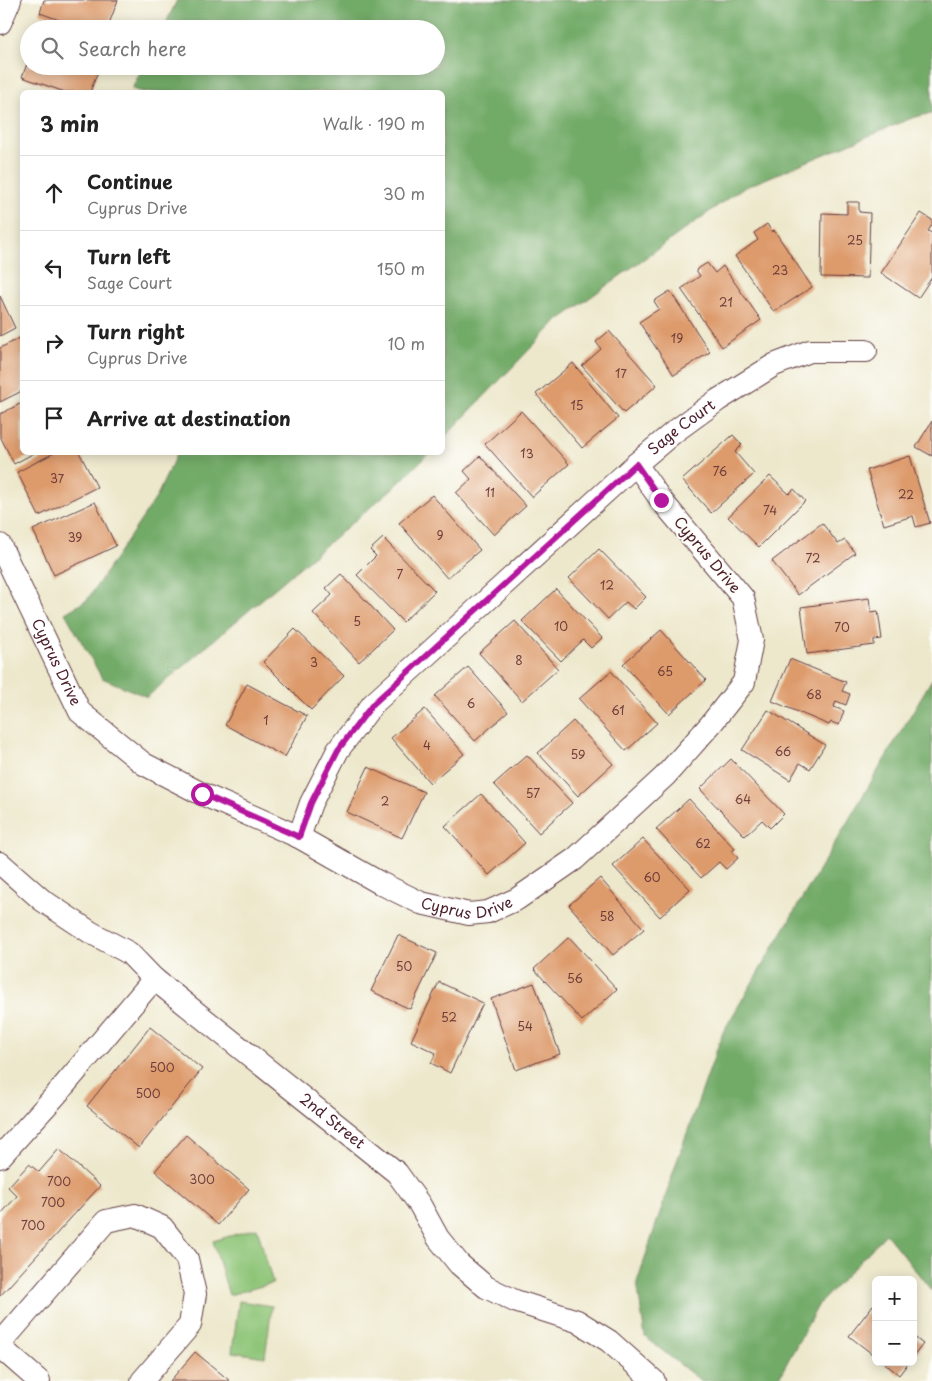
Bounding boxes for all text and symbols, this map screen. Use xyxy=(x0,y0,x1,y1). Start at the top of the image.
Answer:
search box xyxy=(20,20,445,75)
icon: search xyxy=(38,34,66,62)
text: Search here xyxy=(78,34,187,62)
text: 3 min xyxy=(40,107,99,139)
text: Walk · 190 m xyxy=(323,111,425,135)
text: Continue xyxy=(87,167,173,195)
icon: ahead xyxy=(40,179,68,207)
text: 30 m xyxy=(383,181,425,205)
text: Cyprus Drive xyxy=(87,195,188,219)
house number: 25 xyxy=(847,231,863,249)
text: Turn left xyxy=(87,242,171,270)
icon: left xyxy=(40,254,68,282)
text: 150 m xyxy=(377,256,425,280)
house number: 23 xyxy=(772,261,788,279)
text: Sage Court xyxy=(87,270,172,294)
house number: 21 xyxy=(719,293,733,311)
text: Turn right xyxy=(87,317,185,345)
icon: right xyxy=(40,329,68,357)
house number: 19 xyxy=(671,329,683,347)
text: 10 m xyxy=(388,331,425,355)
text: Cyprus Drive xyxy=(87,345,188,369)
house number: 17 xyxy=(615,364,627,382)
street label: Sage Court xyxy=(642,393,719,460)
house number: 15 xyxy=(570,396,584,414)
icon: arrive xyxy=(40,404,68,432)
text: Arrive at destination xyxy=(87,404,291,432)
house number: 13 xyxy=(520,444,534,462)
house number: 76 xyxy=(713,462,727,480)
house number: 37 xyxy=(50,469,65,487)
house number: 11 xyxy=(485,483,495,501)
house number: 22 xyxy=(898,485,914,503)
route end xyxy=(650,489,673,512)
house number: 74 xyxy=(763,501,777,519)
street label: Cyprus Drive xyxy=(669,511,747,598)
house number: 9 xyxy=(436,526,444,544)
house number: 39 xyxy=(68,528,82,546)
house number: 72 xyxy=(805,549,821,567)
house number: 7 xyxy=(397,565,404,583)
house number: 12 xyxy=(600,576,614,594)
house number: 5 xyxy=(353,612,361,630)
street label: Cyprus Drive xyxy=(27,614,88,709)
house number: 10 xyxy=(554,617,568,635)
house number: 70 xyxy=(834,618,850,636)
house number: 8 xyxy=(515,651,523,669)
house number: 3 xyxy=(310,653,318,671)
house number: 65 xyxy=(657,662,673,680)
house number: 68 xyxy=(806,685,822,703)
house number: 6 xyxy=(467,694,475,712)
house number: 61 xyxy=(611,701,625,719)
house number: 1 xyxy=(263,711,269,729)
house number: 4 xyxy=(423,736,431,754)
house number: 66 xyxy=(775,742,791,760)
house number: 59 xyxy=(571,745,585,763)
route start xyxy=(191,783,214,806)
house number: 57 xyxy=(526,784,540,802)
house number: 64 xyxy=(735,790,751,808)
house number: 2 xyxy=(381,792,389,810)
house number: 62 xyxy=(695,834,711,852)
house number: 60 xyxy=(643,868,661,886)
street label: Cyprus Drive xyxy=(419,889,516,924)
house number: 58 xyxy=(599,907,615,925)
house number: 50 xyxy=(396,957,412,975)
house number: 56 xyxy=(567,969,583,987)
house number: 52 xyxy=(441,1008,457,1026)
house number: 54 xyxy=(517,1017,533,1035)
house number: 500 xyxy=(149,1058,175,1076)
house number: 500 xyxy=(135,1084,161,1102)
street label: 2nd Street xyxy=(295,1087,371,1153)
house number: 300 xyxy=(189,1170,215,1188)
house number: 700 xyxy=(47,1172,71,1190)
house number: 700 xyxy=(41,1193,65,1211)
house number: 700 xyxy=(21,1216,45,1234)
map controls xyxy=(872,1276,917,1366)
button: + xyxy=(872,1276,917,1321)
button: − xyxy=(872,1321,917,1366)

